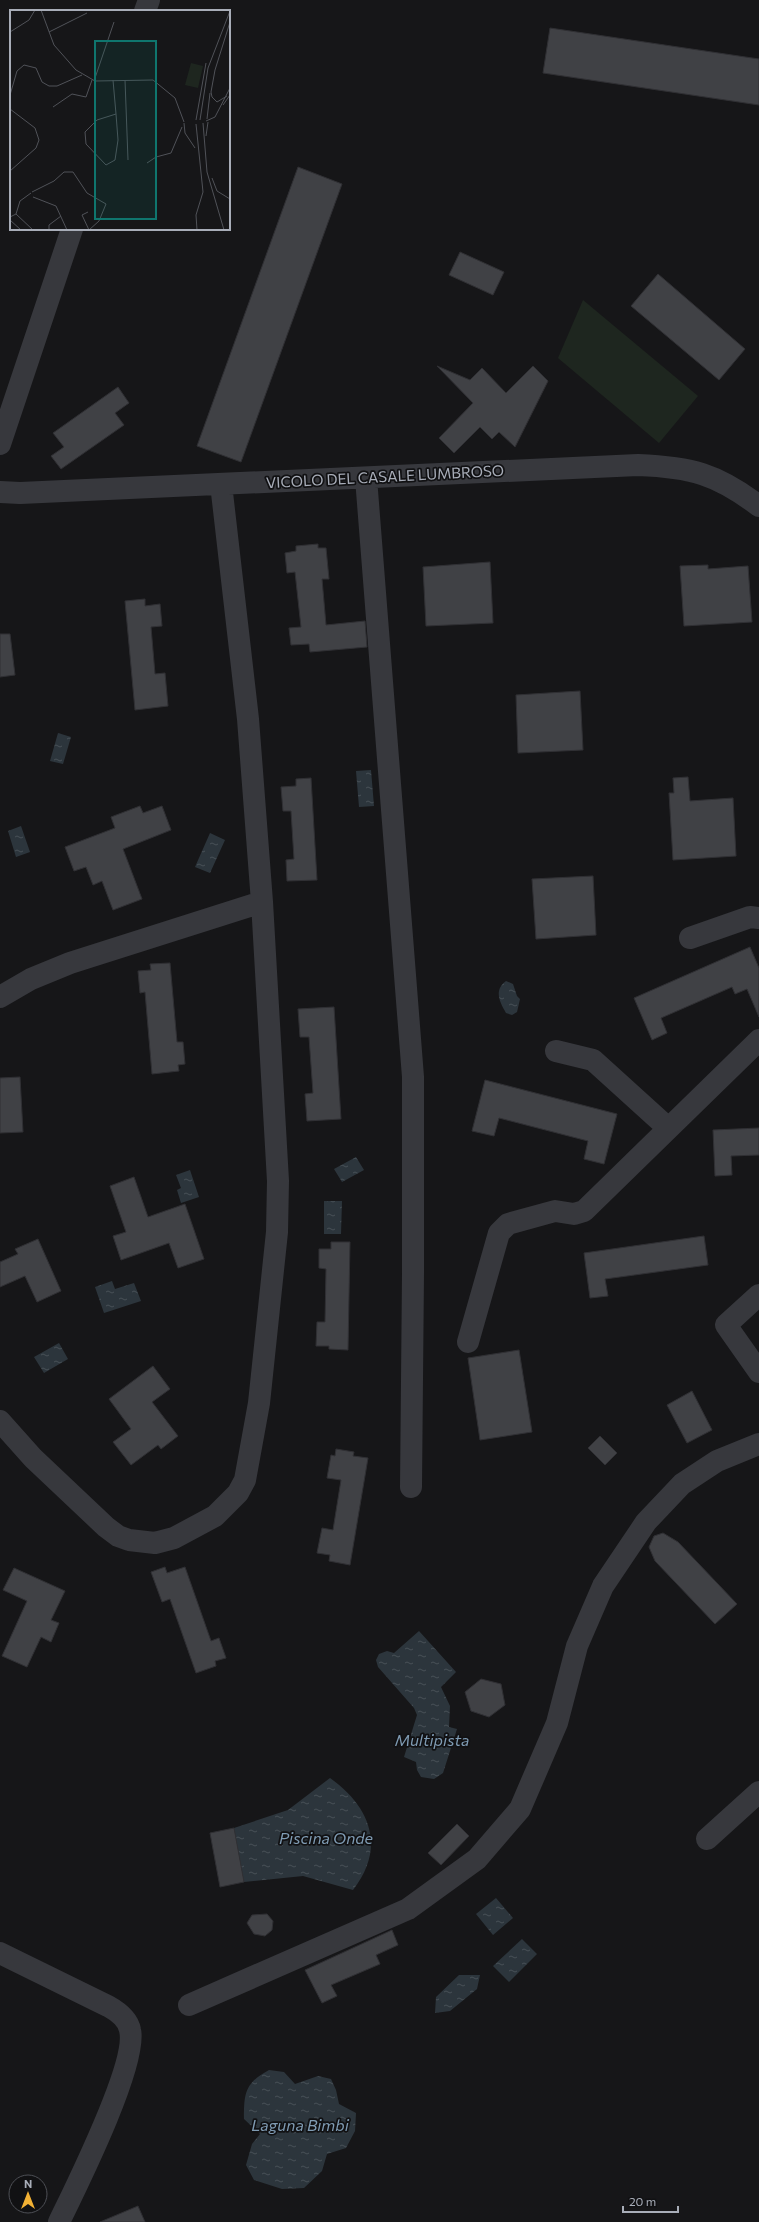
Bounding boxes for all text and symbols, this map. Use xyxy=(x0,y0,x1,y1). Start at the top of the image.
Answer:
inset map xyxy=(10,10,230,230)
street label: VICOLO DEL CASALE LUMBROSO xyxy=(265,461,505,491)
water label: Multipista xyxy=(395,1730,469,1749)
water label: Piscina Onde xyxy=(279,1828,374,1847)
water label: Laguna Bimbi xyxy=(251,2115,350,2134)
north arrow xyxy=(8,2174,48,2214)
text: N xyxy=(24,2177,32,2190)
scale bar xyxy=(623,2188,678,2214)
text: 20 m xyxy=(629,2194,656,2208)

